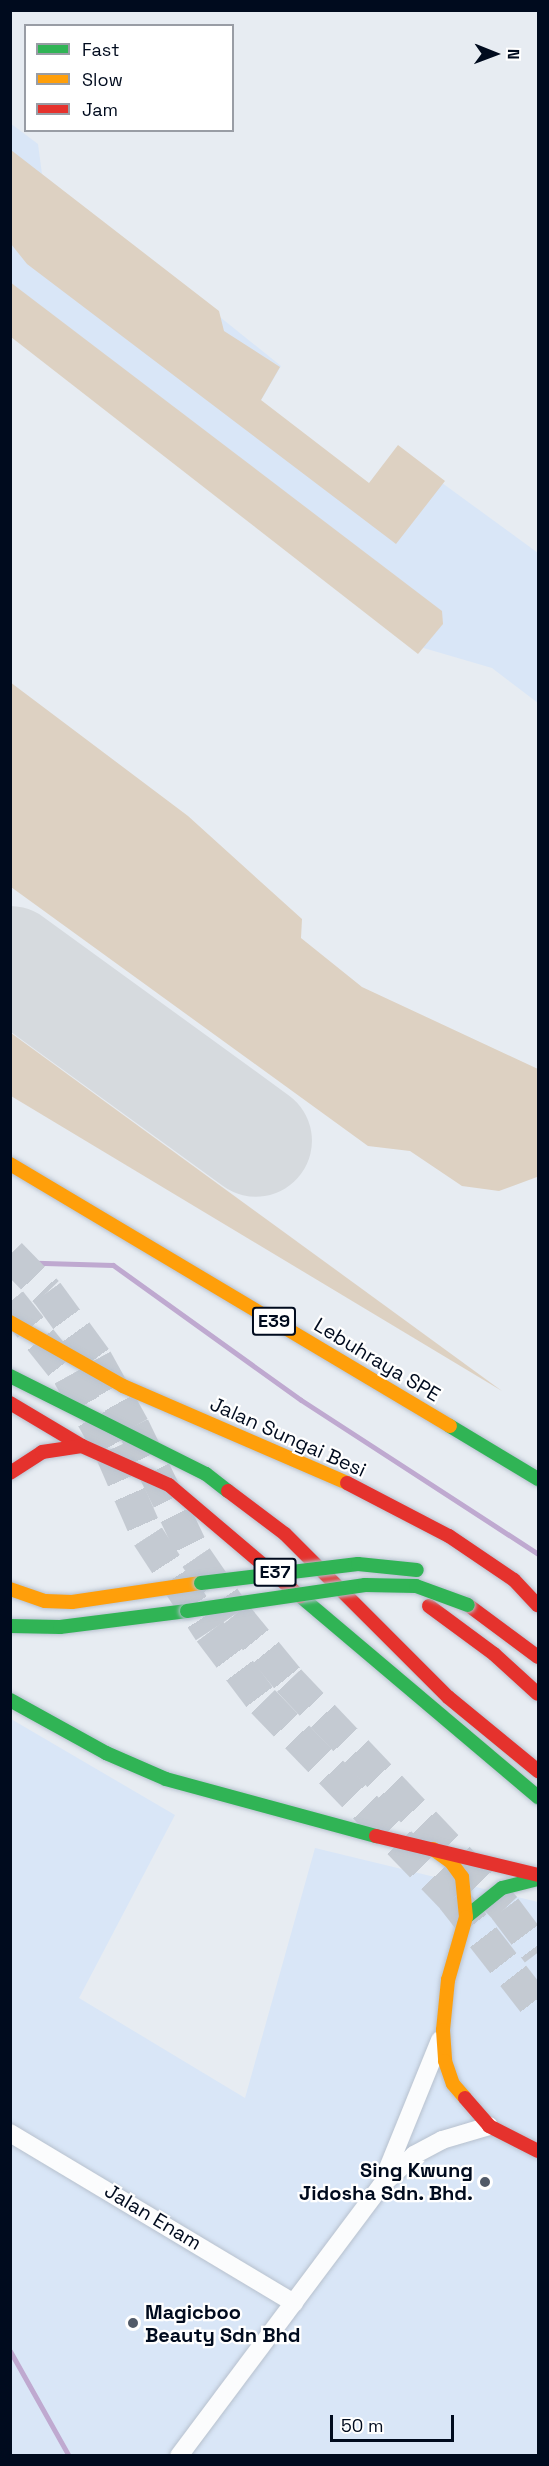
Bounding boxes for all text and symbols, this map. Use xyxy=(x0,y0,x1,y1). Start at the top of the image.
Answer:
legend xyxy=(24,24,234,132)
north arrow xyxy=(465,24,525,84)
text: Fast xyxy=(82,38,119,61)
text: N xyxy=(503,49,524,60)
text: Slow xyxy=(82,68,123,91)
text: Jam xyxy=(82,98,118,121)
road number: E39 xyxy=(252,1306,296,1336)
street label: Lebuhraya SPE xyxy=(310,1313,444,1407)
street label: Jalan Sungai Besi xyxy=(206,1392,370,1482)
road number: E37 xyxy=(252,1557,298,1587)
place label: Sing Kwung Jidosha Sdn. Bhd. xyxy=(298,2158,473,2205)
marker: Sing Kwung Jidosha Sdn. Bhd. xyxy=(478,2175,492,2189)
street label: Jalan Enam xyxy=(100,2179,206,2255)
place label: Magicboo Beauty Sdn Bhd xyxy=(145,2300,301,2347)
marker: Magicboo Beauty Sdn Bhd xyxy=(126,2316,140,2330)
scale bar xyxy=(333,2403,458,2441)
text: 50 m xyxy=(341,2414,383,2437)

